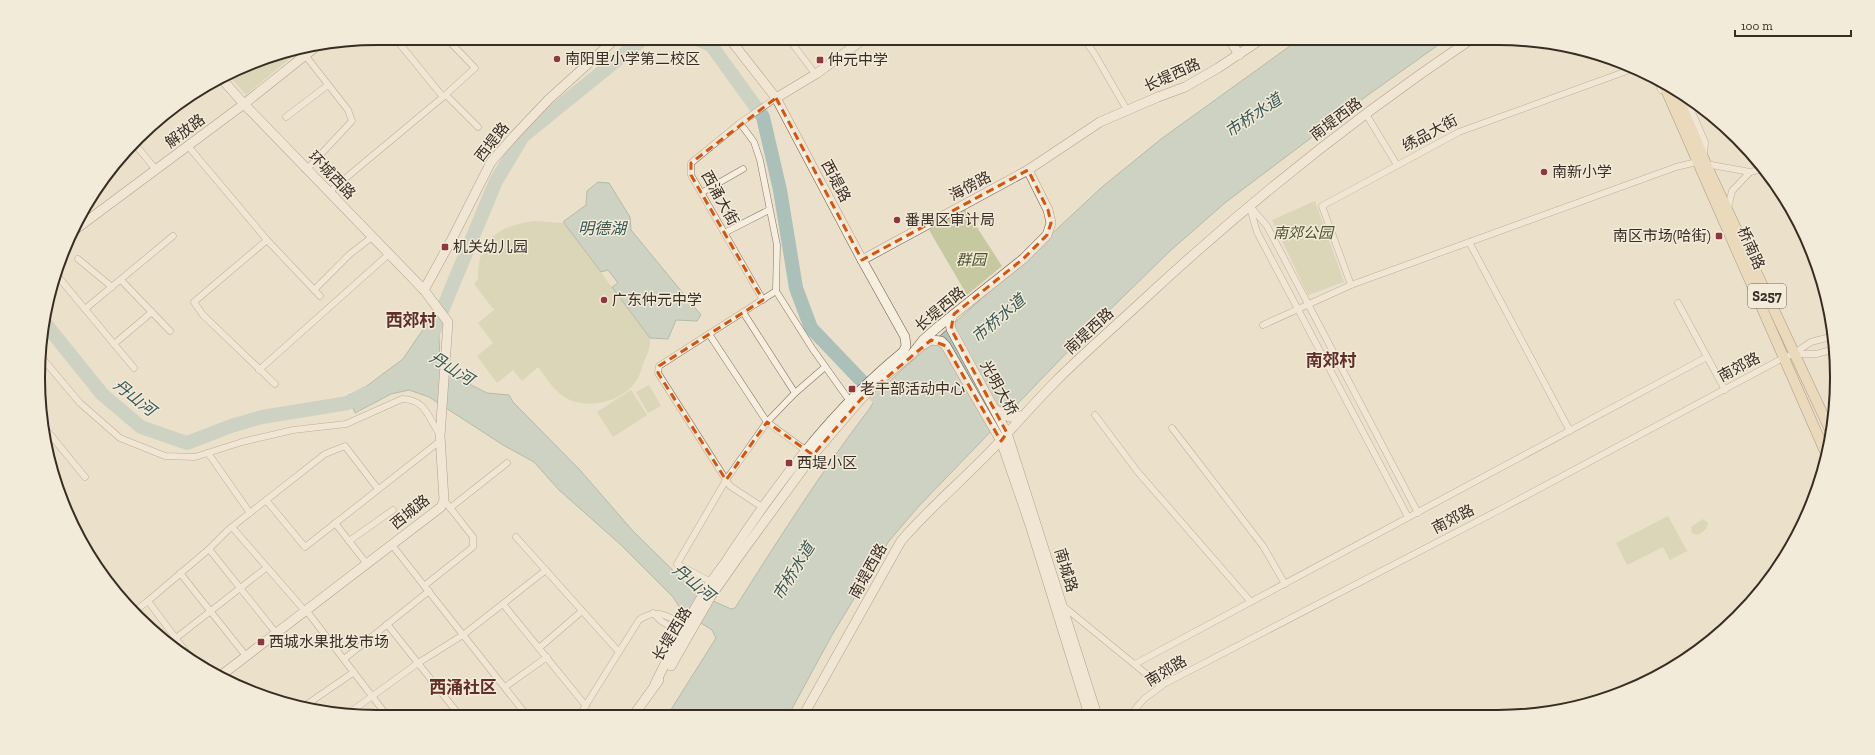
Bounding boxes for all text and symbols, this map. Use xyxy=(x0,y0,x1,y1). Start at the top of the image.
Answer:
scale bar xyxy=(1735,12,1851,38)
text: 100 m xyxy=(1741,19,1773,33)
place label: 南阳里小学第二校区 xyxy=(565,50,700,68)
place label: 仲元中学 xyxy=(828,51,888,69)
marker: 南阳里小学第二校区 xyxy=(552,54,562,64)
marker: 仲元中学 xyxy=(815,55,825,65)
street label: 长堤西路 xyxy=(1141,55,1203,95)
water label: 市桥水道 xyxy=(1221,89,1287,141)
street label: 南堤西路 xyxy=(1307,94,1365,144)
street label: 解放路 xyxy=(162,110,208,152)
street label: 绣品大街 xyxy=(1399,111,1461,155)
street label: 西堤路 xyxy=(471,119,513,165)
street label: 环城西路 xyxy=(305,147,359,203)
street label: 西堤路 xyxy=(817,157,855,205)
place label: 南新小学 xyxy=(1552,163,1612,181)
street label: 西涌大街 xyxy=(698,167,742,229)
street label: 海傍路 xyxy=(946,167,994,205)
marker: 南新小学 xyxy=(1539,167,1549,177)
place label: 番禺区审计局 xyxy=(905,211,995,229)
marker: 番禺区审计局 xyxy=(892,215,902,225)
water label: 明德湖 xyxy=(578,219,629,238)
park label: 南郊公园 xyxy=(1273,224,1335,242)
street label: 桥南路 xyxy=(1734,224,1768,272)
place label: 南区市场(哈街) xyxy=(1613,227,1711,245)
marker: 南区市场(哈街) xyxy=(1714,231,1724,241)
place label: 机关幼儿园 xyxy=(453,238,528,256)
marker: 机关幼儿园 xyxy=(440,242,450,252)
park label: 群园 xyxy=(956,251,988,269)
street label: 长堤西路 xyxy=(911,283,969,335)
road number: S257 xyxy=(1748,284,1786,308)
water label: 市桥水道 xyxy=(968,289,1030,346)
place label: 广东仲元中学 xyxy=(612,291,702,309)
marker: 广东仲元中学 xyxy=(599,295,609,305)
street label: 南堤西路 xyxy=(1061,304,1117,358)
district label: 西郊村 xyxy=(386,310,437,330)
water label: 丹山河 xyxy=(426,348,480,391)
street label: 南郊路 xyxy=(1715,348,1763,386)
district label: 南郊村 xyxy=(1306,350,1357,370)
street label: 光明大桥 xyxy=(977,357,1021,419)
water label: 丹山河 xyxy=(110,375,162,421)
place label: 老干部活动中心 xyxy=(860,380,965,398)
marker: 老干部活动中心 xyxy=(847,384,857,394)
place label: 西堤小区 xyxy=(797,454,857,472)
marker: 西堤小区 xyxy=(784,458,794,468)
street label: 西城路 xyxy=(387,491,433,533)
street label: 南郊路 xyxy=(1429,501,1477,537)
water label: 市桥水道 xyxy=(768,537,819,603)
street label: 南堤西路 xyxy=(846,540,890,602)
street label: 南城路 xyxy=(1051,546,1081,594)
water label: 丹山河 xyxy=(669,560,721,607)
street label: 长堤西路 xyxy=(649,604,695,664)
place label: 西城水果批发市场 xyxy=(269,633,389,651)
marker: 西城水果批发市场 xyxy=(256,637,266,647)
street label: 南郊路 xyxy=(1142,652,1190,690)
district label: 西涌社区 xyxy=(429,677,497,697)

